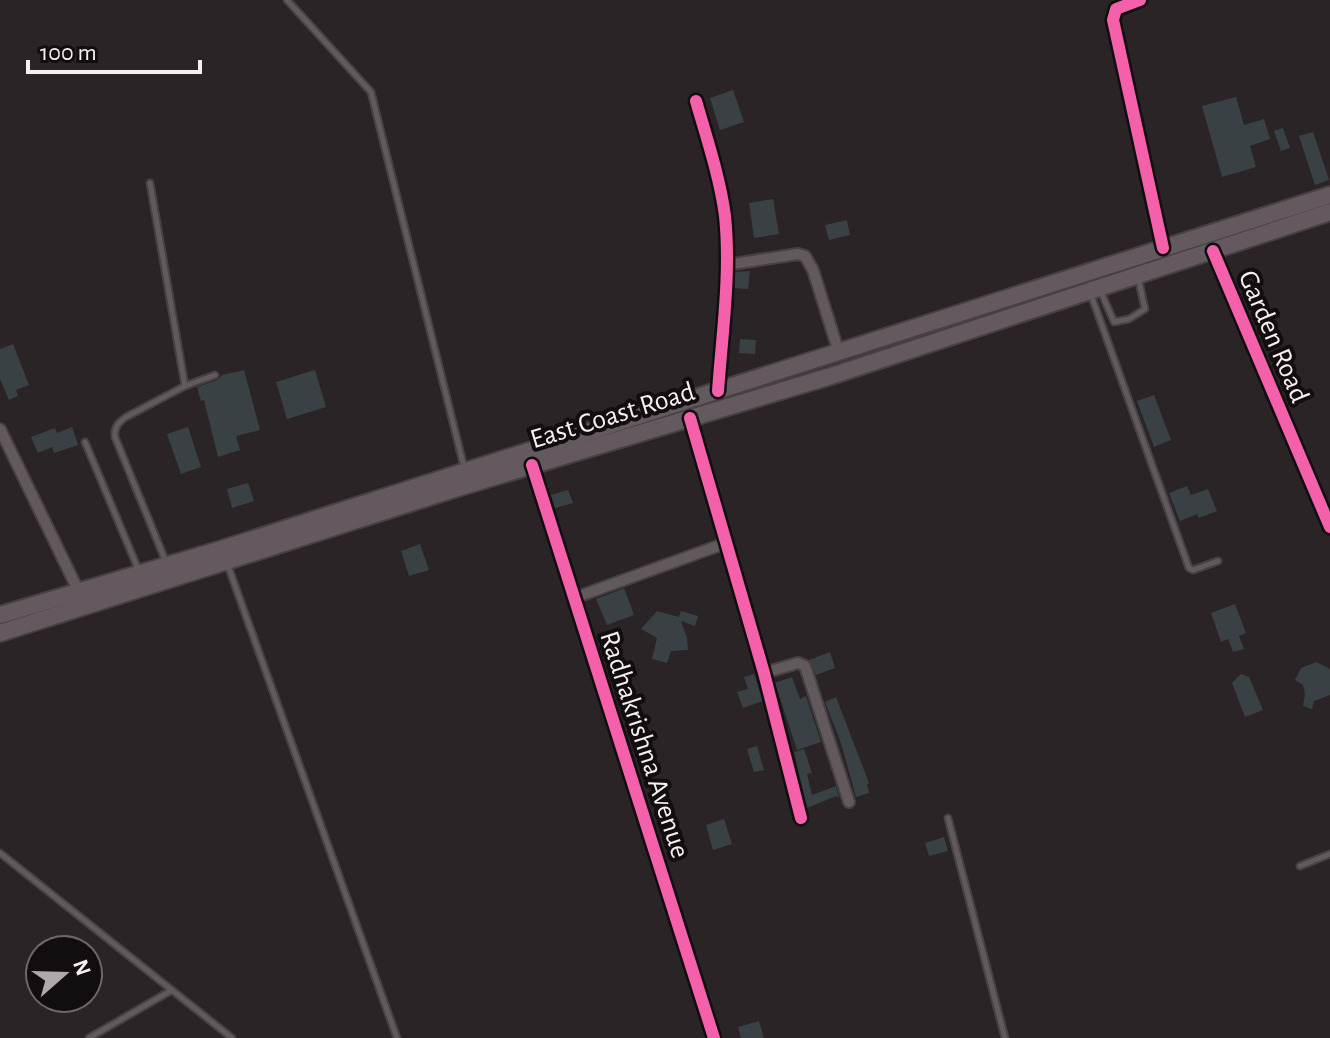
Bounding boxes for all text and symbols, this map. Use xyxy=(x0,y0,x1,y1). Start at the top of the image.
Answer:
scale bar xyxy=(28,24,200,74)
text: 100 m xyxy=(40,41,97,65)
street label: Garden Road xyxy=(1233,267,1313,407)
street label: East Coast Road xyxy=(527,378,698,454)
street label: Radhakrishna Avenue xyxy=(594,628,694,862)
north arrow xyxy=(24,934,104,1014)
text: N xyxy=(69,957,95,978)

